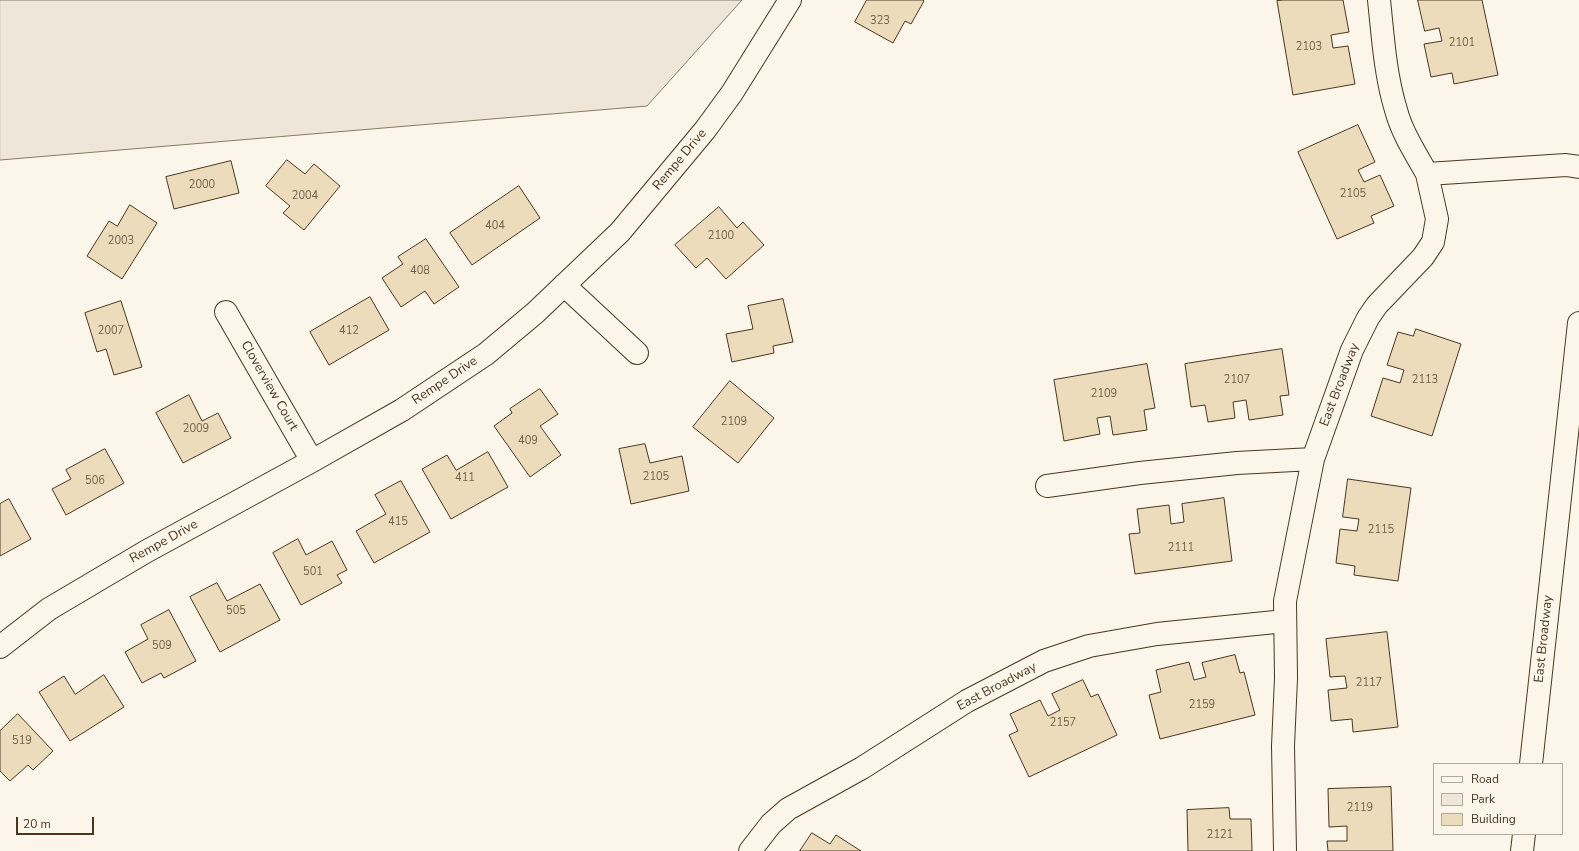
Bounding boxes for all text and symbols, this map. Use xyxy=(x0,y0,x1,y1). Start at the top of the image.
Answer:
house number: 323 xyxy=(870,14,890,28)
house number: 2101 xyxy=(1449,36,1475,50)
house number: 2103 xyxy=(1296,40,1322,54)
street label: Rempe Drive xyxy=(650,126,710,194)
house number: 2000 xyxy=(189,178,215,192)
house number: 2105 xyxy=(1340,187,1366,201)
house number: 2004 xyxy=(292,189,318,203)
house number: 404 xyxy=(485,219,505,233)
house number: 2100 xyxy=(708,229,734,243)
house number: 2003 xyxy=(108,234,134,248)
house number: 408 xyxy=(410,264,430,278)
house number: 2007 xyxy=(98,324,124,338)
house number: 412 xyxy=(339,324,359,338)
street label: Cloverview Court xyxy=(237,338,301,434)
street label: East Broadway xyxy=(1317,341,1363,429)
street label: Rempe Drive xyxy=(409,353,481,409)
house number: 2107 xyxy=(1224,373,1250,387)
house number: 2113 xyxy=(1412,373,1438,387)
house number: 2109 xyxy=(1091,387,1117,401)
house number: 2109 xyxy=(721,415,747,429)
house number: 2009 xyxy=(183,422,209,436)
house number: 409 xyxy=(518,434,538,448)
house number: 2105 xyxy=(643,470,669,484)
house number: 411 xyxy=(455,471,475,485)
house number: 506 xyxy=(85,474,105,488)
house number: 415 xyxy=(388,515,408,529)
street label: Rempe Drive xyxy=(127,517,201,567)
house number: 2115 xyxy=(1368,523,1394,537)
house number: 2111 xyxy=(1168,541,1194,555)
house number: 501 xyxy=(303,565,323,579)
street label: East Broadway xyxy=(1532,595,1556,683)
house number: 505 xyxy=(226,604,246,618)
house number: 509 xyxy=(152,639,172,653)
street label: East Broadway xyxy=(955,659,1039,715)
house number: 2117 xyxy=(1356,676,1382,690)
house number: 2159 xyxy=(1189,698,1215,712)
house number: 2157 xyxy=(1050,716,1076,730)
house number: 519 xyxy=(12,734,32,748)
legend xyxy=(1433,763,1563,835)
text: Road xyxy=(1471,771,1499,787)
text: Park xyxy=(1471,791,1495,807)
house number: 2119 xyxy=(1347,801,1373,815)
scale bar xyxy=(18,809,96,835)
text: Building xyxy=(1471,811,1516,827)
text: 20 m xyxy=(23,816,51,832)
house number: 2121 xyxy=(1207,828,1233,842)

